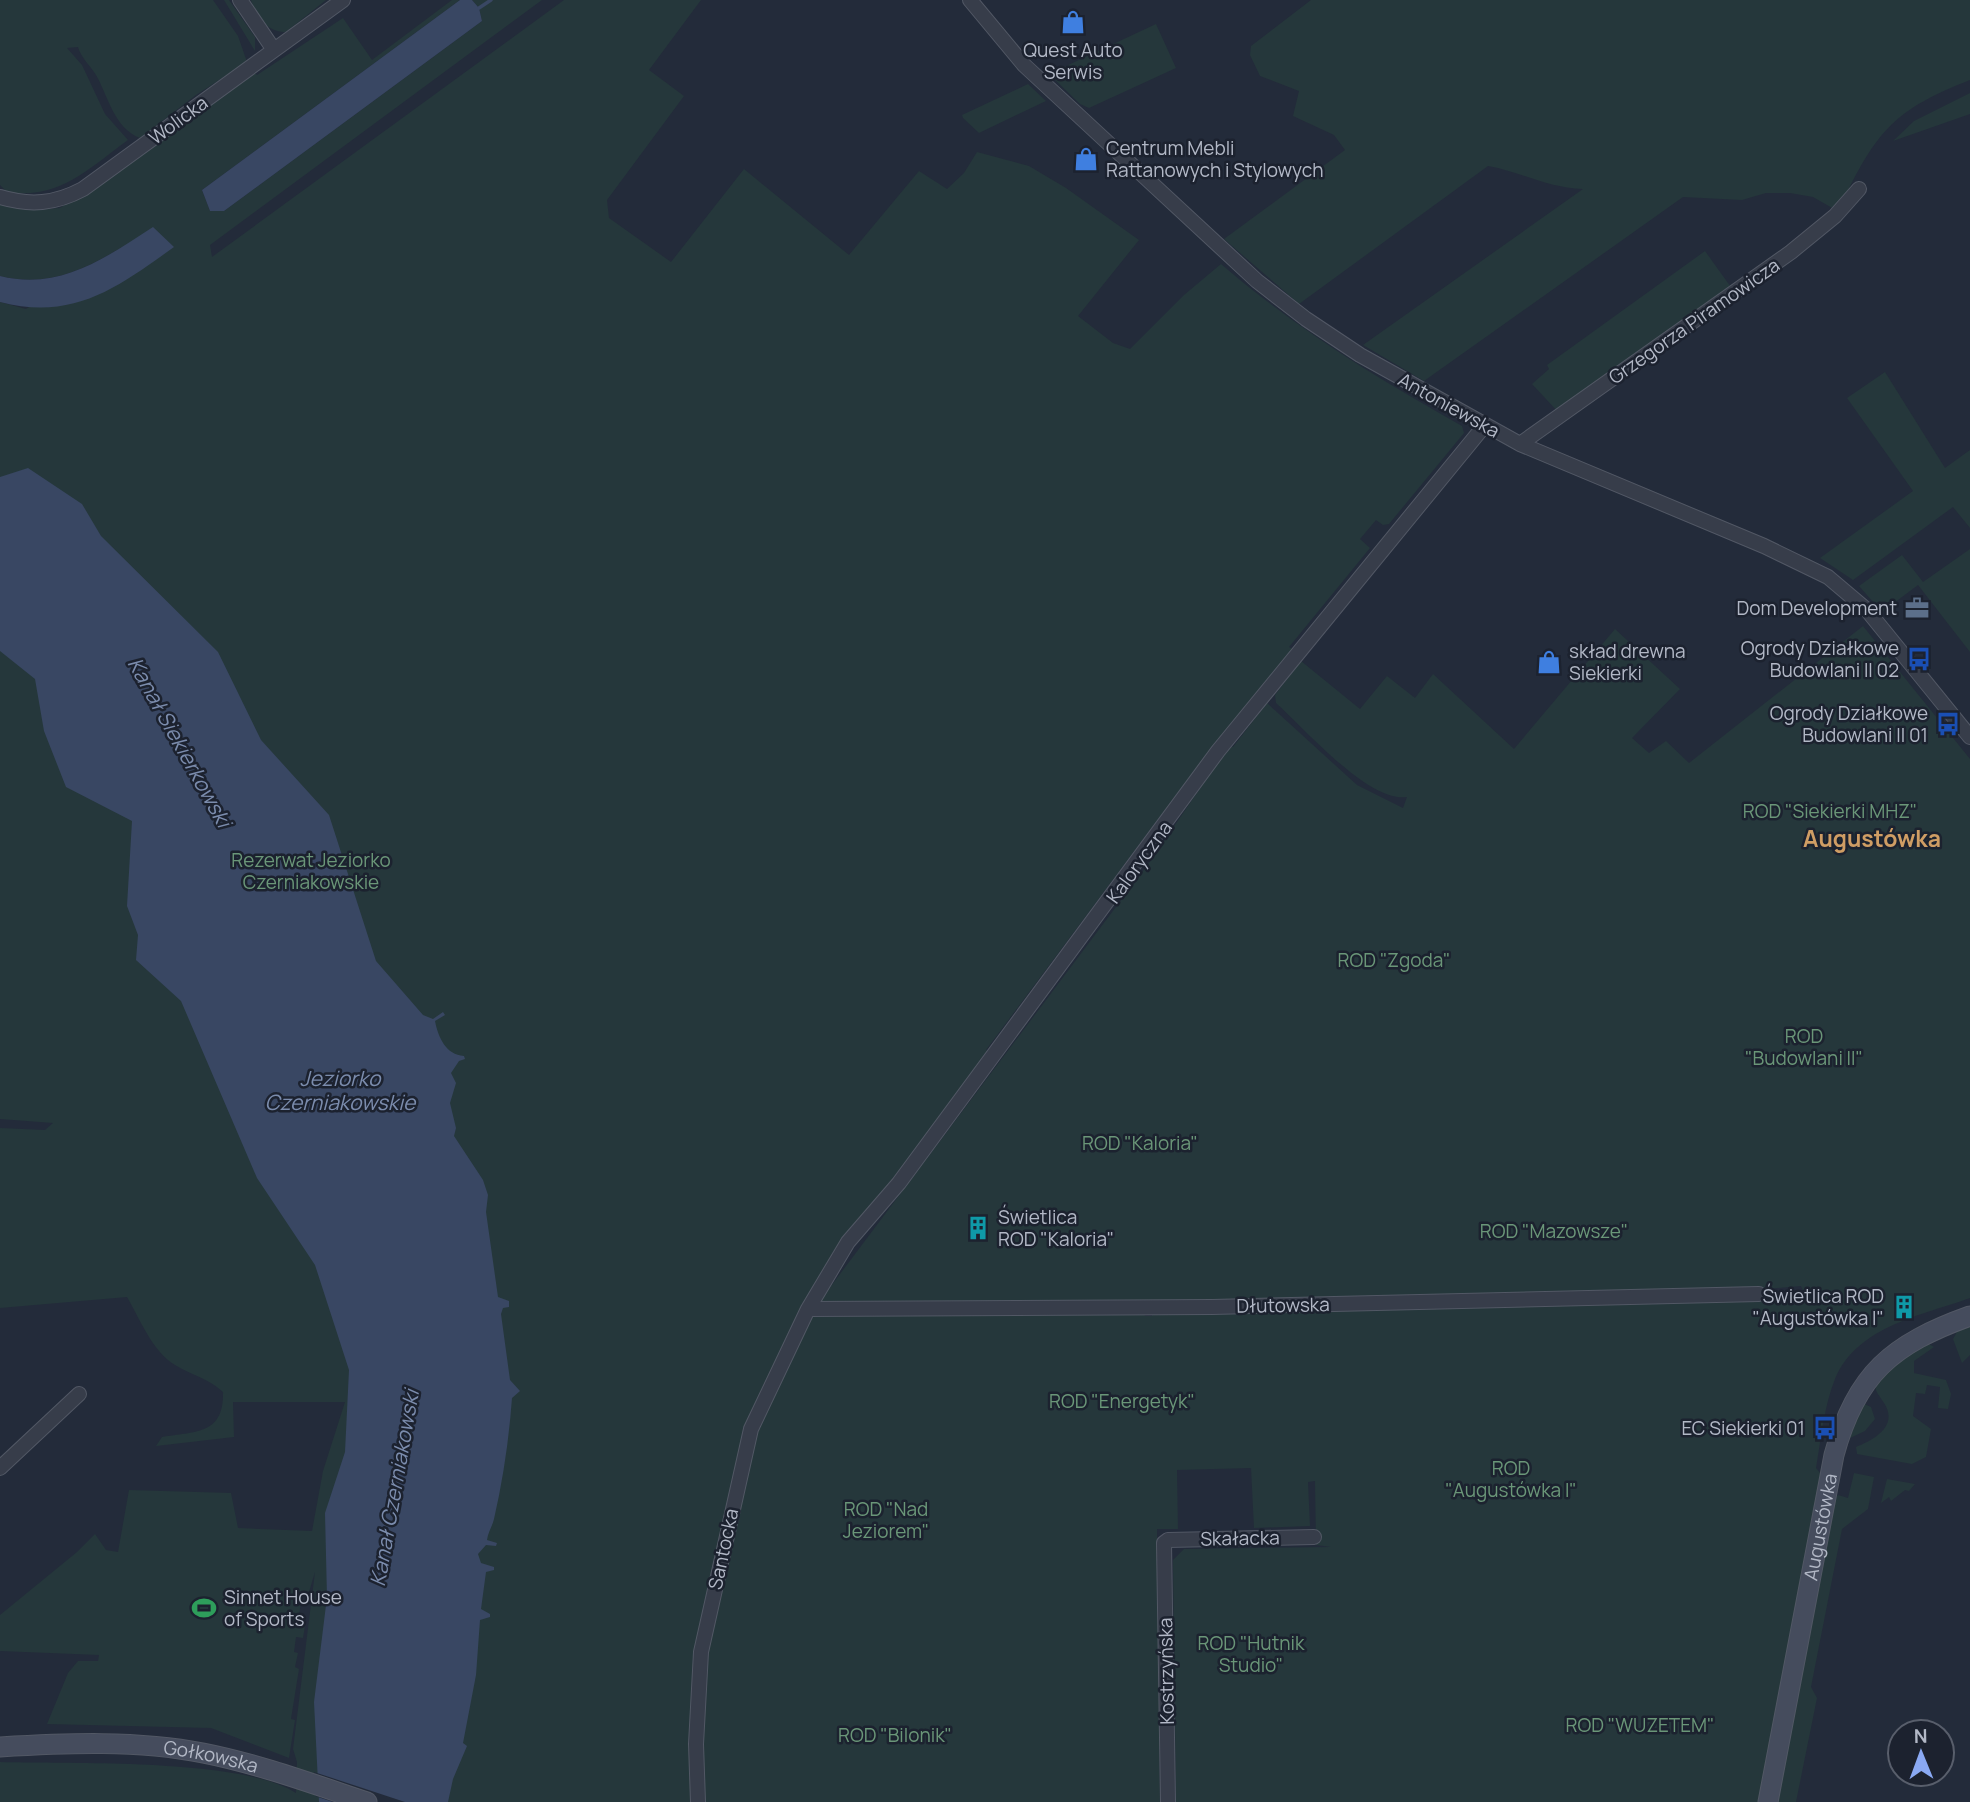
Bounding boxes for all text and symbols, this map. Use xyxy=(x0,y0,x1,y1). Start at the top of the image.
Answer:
shop icon: Quest Auto Serwis xyxy=(1059,8,1087,36)
place label: Quest Auto Serwis xyxy=(1023,37,1123,85)
street label: Wolicka xyxy=(143,90,213,150)
place label: Centrum Mebli Rattanowych i Stylowych xyxy=(1106,135,1324,183)
shop icon: Centrum Mebli Rattanowych i Stylowych xyxy=(1072,145,1100,173)
street label: Grzegorza Piramowicza xyxy=(1603,252,1785,390)
street label: Antoniewska xyxy=(1394,366,1504,444)
office icon: Dom Development xyxy=(1903,594,1931,622)
place label: Dom Development xyxy=(1737,595,1897,621)
place label: Ogrody Działkowe Budowlani II 02 xyxy=(1741,635,1899,683)
place label: skład drewna Siekierki xyxy=(1569,638,1686,686)
bus stop icon: Ogrody Działkowe Budowlani II 02 xyxy=(1905,645,1933,673)
shop icon: skład drewna Siekierki xyxy=(1535,648,1563,676)
water label: Kanał Siekierkowski xyxy=(122,652,240,835)
place label: Ogrody Działkowe Budowlani II 01 xyxy=(1770,700,1928,748)
bus stop icon: Ogrody Działkowe Budowlani II 01 xyxy=(1934,710,1962,738)
park label: ROD "Siekierki MHZ" xyxy=(1743,798,1917,824)
street label: Kaloryczna xyxy=(1100,815,1178,909)
district label: Augustówka xyxy=(1803,822,1941,854)
park label: Rezerwat Jeziorko Czerniakowskie xyxy=(231,847,391,895)
park label: ROD "Zgoda" xyxy=(1338,947,1450,973)
park label: ROD "Budowlani II" xyxy=(1745,1023,1863,1071)
water label: Jeziorko Czerniakowskie xyxy=(265,1064,417,1116)
park label: ROD "Kaloria" xyxy=(1082,1130,1198,1156)
place label: Świetlica ROD "Kaloria" xyxy=(998,1204,1114,1252)
building icon: Świetlica ROD "Kaloria" xyxy=(964,1214,992,1242)
park label: ROD "Mazowsze" xyxy=(1480,1218,1628,1244)
place label: Świetlica ROD "Augustówka I" xyxy=(1752,1283,1884,1331)
street label: Dłutowska xyxy=(1236,1291,1330,1319)
building icon: Świetlica ROD "Augustówka I" xyxy=(1890,1293,1918,1321)
water label: Kanał Czerniakowski xyxy=(363,1385,426,1588)
park label: ROD "Energetyk" xyxy=(1049,1388,1195,1414)
bus stop icon: EC Siekierki 01 xyxy=(1811,1414,1839,1442)
place label: EC Siekierki 01 xyxy=(1682,1415,1805,1441)
park label: ROD "Augustówka I" xyxy=(1445,1455,1577,1503)
street label: Augustówka xyxy=(1797,1471,1843,1583)
park label: ROD "Nad Jeziorem" xyxy=(843,1496,929,1544)
street label: Santocka xyxy=(702,1506,744,1592)
street label: Skałacka xyxy=(1200,1524,1280,1552)
place label: Sinnet House of Sports xyxy=(224,1584,342,1632)
sports icon: Sinnet House of Sports xyxy=(190,1594,218,1622)
street label: Kostrzyńska xyxy=(1152,1617,1180,1725)
park label: ROD "Hutnik Studio" xyxy=(1198,1630,1305,1678)
park label: ROD "WUZETEM" xyxy=(1566,1712,1714,1738)
north arrow xyxy=(1886,1718,1956,1788)
park label: ROD "Bilonik" xyxy=(838,1722,952,1748)
text: N xyxy=(1914,1723,1928,1749)
street label: Gołkowska xyxy=(162,1734,261,1779)

